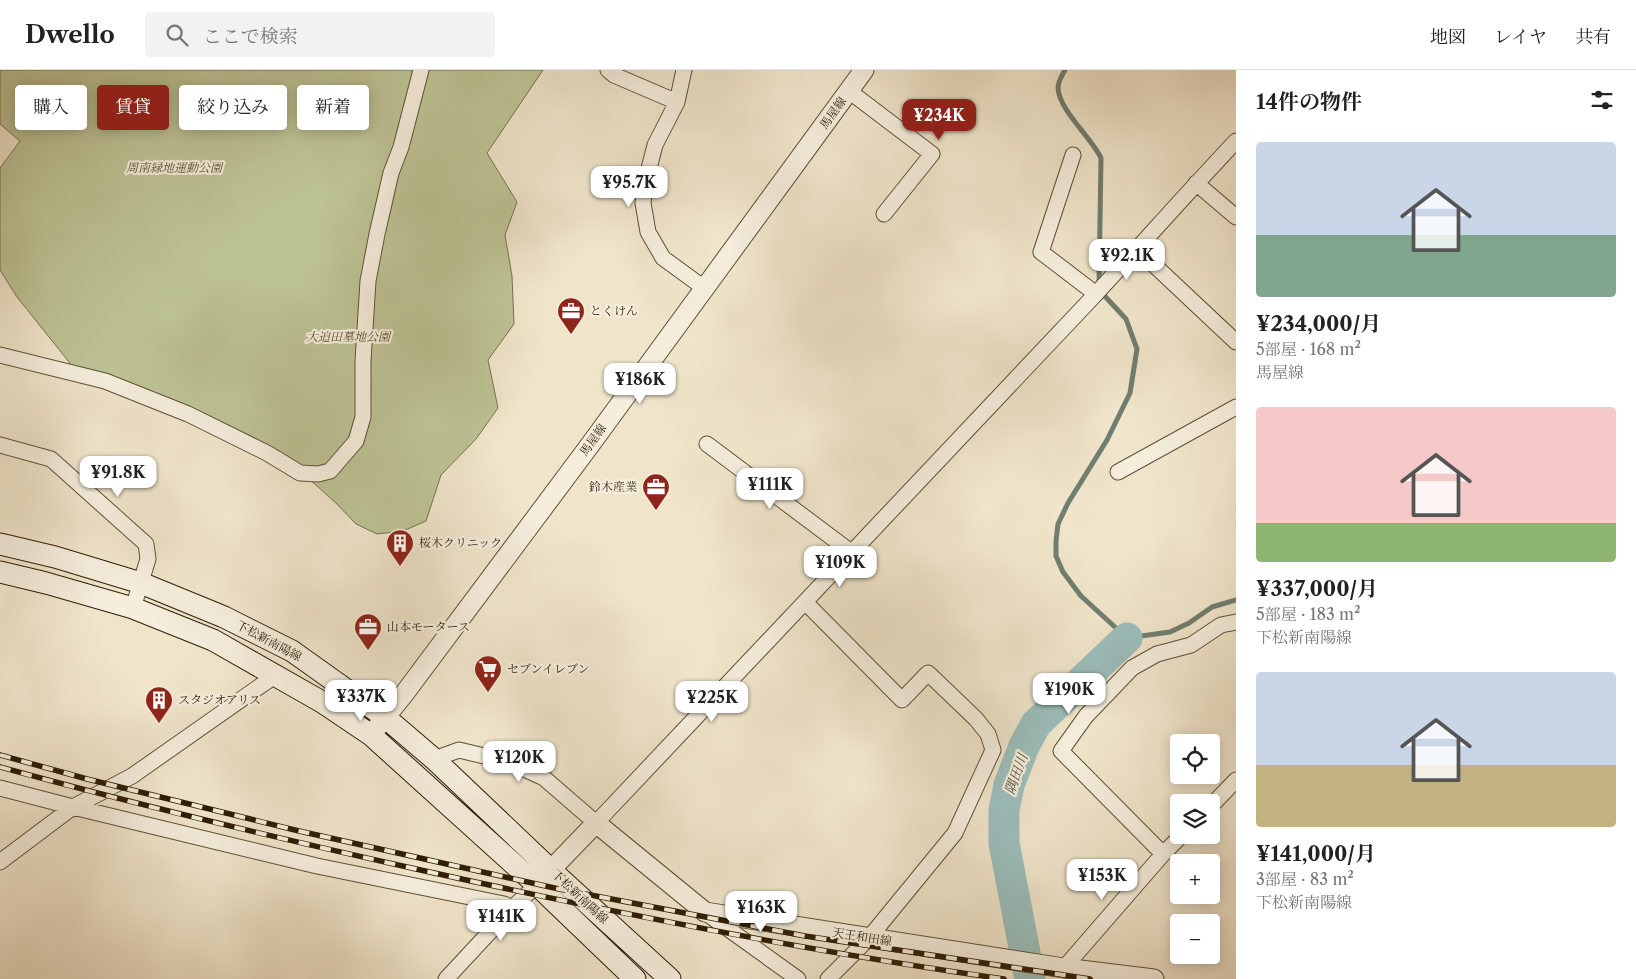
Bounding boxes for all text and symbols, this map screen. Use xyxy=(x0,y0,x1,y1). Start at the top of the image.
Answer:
search box xyxy=(145,12,495,57)
text: Dwello xyxy=(25,20,115,49)
icon: search xyxy=(163,21,191,49)
text: ここで検索 xyxy=(203,25,298,48)
text: 地図 xyxy=(1430,26,1466,48)
text: レイヤ xyxy=(1494,26,1547,48)
text: 共有 xyxy=(1575,26,1611,48)
chip: 購入 xyxy=(15,85,87,130)
chip: 賃貸 xyxy=(97,85,169,130)
chip: 絞り込み xyxy=(179,85,287,130)
chip: 新着 xyxy=(297,85,369,130)
icon: filters xyxy=(1588,86,1616,114)
text: 14件の物件 xyxy=(1256,89,1362,114)
street label: 馬屋線 xyxy=(816,94,849,132)
pin: ¥234K xyxy=(904,98,974,141)
text: ¥234K xyxy=(913,105,965,125)
park label: 周南緑地運動公園 xyxy=(126,160,224,175)
pin: ¥95.7K xyxy=(588,166,670,208)
text: ¥95.7K xyxy=(602,172,656,192)
icon: home xyxy=(1391,175,1481,265)
pin: ¥92.1K xyxy=(1086,238,1168,281)
text: ¥92.1K xyxy=(1100,245,1154,265)
office icon: とくけん xyxy=(556,296,586,335)
place label: とくけん xyxy=(590,303,638,318)
text: ¥234,000/月 xyxy=(1256,311,1381,336)
park label: 大迫田墓地公園 xyxy=(306,329,392,344)
text: 5部屋 · 168 m² xyxy=(1256,339,1361,359)
pin: ¥186K xyxy=(605,362,675,405)
text: 馬屋線 xyxy=(1256,362,1304,382)
text: ¥186K xyxy=(615,369,665,389)
street label: 馬屋線 xyxy=(576,421,609,459)
icon: home xyxy=(1391,440,1481,530)
pin: ¥91.8K xyxy=(77,456,159,498)
text: ¥91.8K xyxy=(91,462,145,482)
pin: ¥111K xyxy=(735,468,805,510)
office icon: 鈴木産業 xyxy=(641,472,671,511)
text: ¥111K xyxy=(747,474,793,494)
place label: 鈴木産業 xyxy=(588,479,637,494)
building icon: 桜木クリニック xyxy=(385,528,415,567)
place label: 桜木クリニック xyxy=(419,535,502,550)
pin: ¥109K xyxy=(805,546,875,588)
text: ¥109K xyxy=(815,552,865,572)
text: ¥337,000/月 xyxy=(1256,576,1378,601)
text: 5部屋 · 183 m² xyxy=(1256,604,1360,624)
office icon: 山本モータース xyxy=(353,612,383,651)
street label: 下松新南陽線 xyxy=(234,617,305,664)
place label: 山本モータース xyxy=(387,619,470,634)
text: 下松新南陽線 xyxy=(1256,627,1352,647)
supermarket icon: セブンイレブン xyxy=(473,654,503,693)
place label: セブンイレブン xyxy=(507,661,589,676)
pin: ¥190K xyxy=(1034,672,1104,715)
text: ¥190K xyxy=(1044,679,1094,699)
pin: ¥337K xyxy=(326,680,396,722)
pin: ¥225K xyxy=(677,680,747,723)
building icon: スタジオアリス xyxy=(144,685,174,724)
text: ¥337K xyxy=(336,686,386,706)
text: ¥225K xyxy=(686,687,738,707)
place label: スタジオアリス xyxy=(178,692,261,707)
icon: home xyxy=(1391,705,1481,795)
map controls xyxy=(1170,734,1220,964)
button: locate xyxy=(1170,734,1220,784)
pin: ¥120K xyxy=(484,740,554,783)
text: ¥120K xyxy=(494,747,544,767)
water label: 隅田川 xyxy=(1000,749,1032,797)
button: layers xyxy=(1170,794,1220,844)
text: ¥141,000/月 xyxy=(1256,841,1376,866)
button: + xyxy=(1170,854,1220,904)
pin: ¥153K xyxy=(1067,858,1137,901)
text: ¥153K xyxy=(1078,865,1126,885)
street label: 下松新南陽線 xyxy=(549,867,612,927)
text: 3部屋 · 83 m² xyxy=(1256,869,1354,889)
pin: ¥163K xyxy=(726,890,796,933)
text: 下松新南陽線 xyxy=(1256,892,1352,912)
text: ¥163K xyxy=(736,897,786,917)
pin: ¥141K xyxy=(466,900,536,942)
text: ¥141K xyxy=(477,906,525,926)
button: − xyxy=(1170,914,1220,964)
street label: 天王和田線 xyxy=(831,924,893,949)

